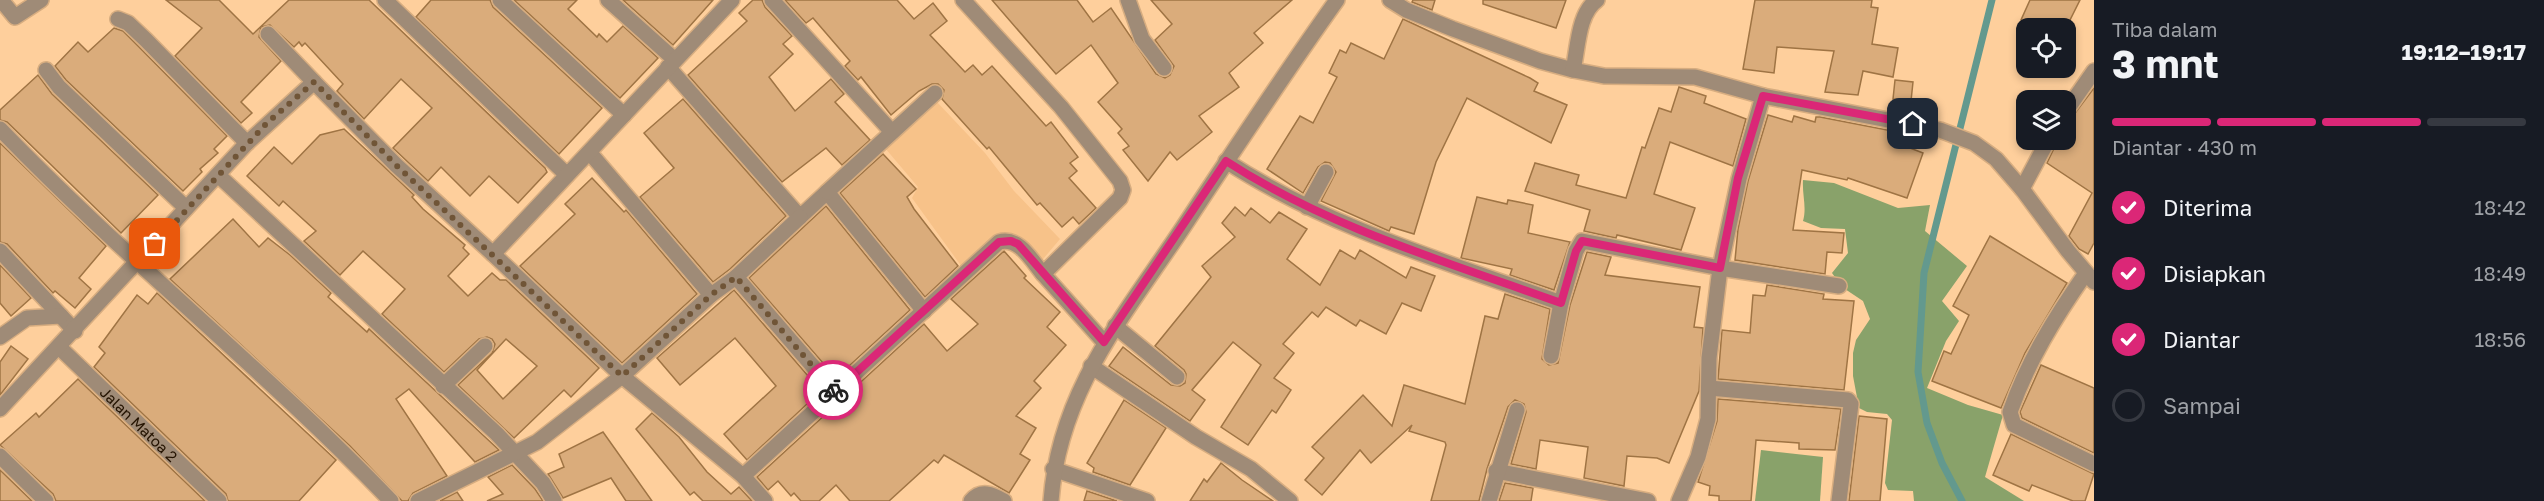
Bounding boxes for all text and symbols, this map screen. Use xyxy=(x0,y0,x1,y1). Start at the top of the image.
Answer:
text: Tiba dalam xyxy=(2112,17,2217,41)
map controls xyxy=(2016,18,2076,150)
button: locate xyxy=(2016,18,2076,78)
text: 19:12–19:17 xyxy=(2402,38,2526,65)
text: 3 mnt xyxy=(2112,40,2219,87)
button: layers xyxy=(2016,90,2076,150)
pin xyxy=(1887,98,1938,149)
icon: home xyxy=(1896,107,1929,140)
text: Diantar · 430 m xyxy=(2112,135,2257,159)
icon: check xyxy=(2112,191,2145,224)
text: Diterima xyxy=(2163,194,2252,221)
text: 18:42 xyxy=(2474,195,2526,219)
pin xyxy=(129,218,180,269)
icon: bag xyxy=(138,227,171,260)
icon: check xyxy=(2112,257,2145,290)
text: Disiapkan xyxy=(2163,260,2266,287)
text: 18:49 xyxy=(2474,261,2526,285)
icon: check xyxy=(2112,323,2145,356)
text: Diantar xyxy=(2163,326,2240,353)
text: 18:56 xyxy=(2474,327,2526,351)
courier xyxy=(803,360,863,420)
icon: bike xyxy=(817,374,850,407)
street label: Jalan Matoa 2 xyxy=(97,383,181,465)
text: Sampai xyxy=(2163,392,2241,419)

